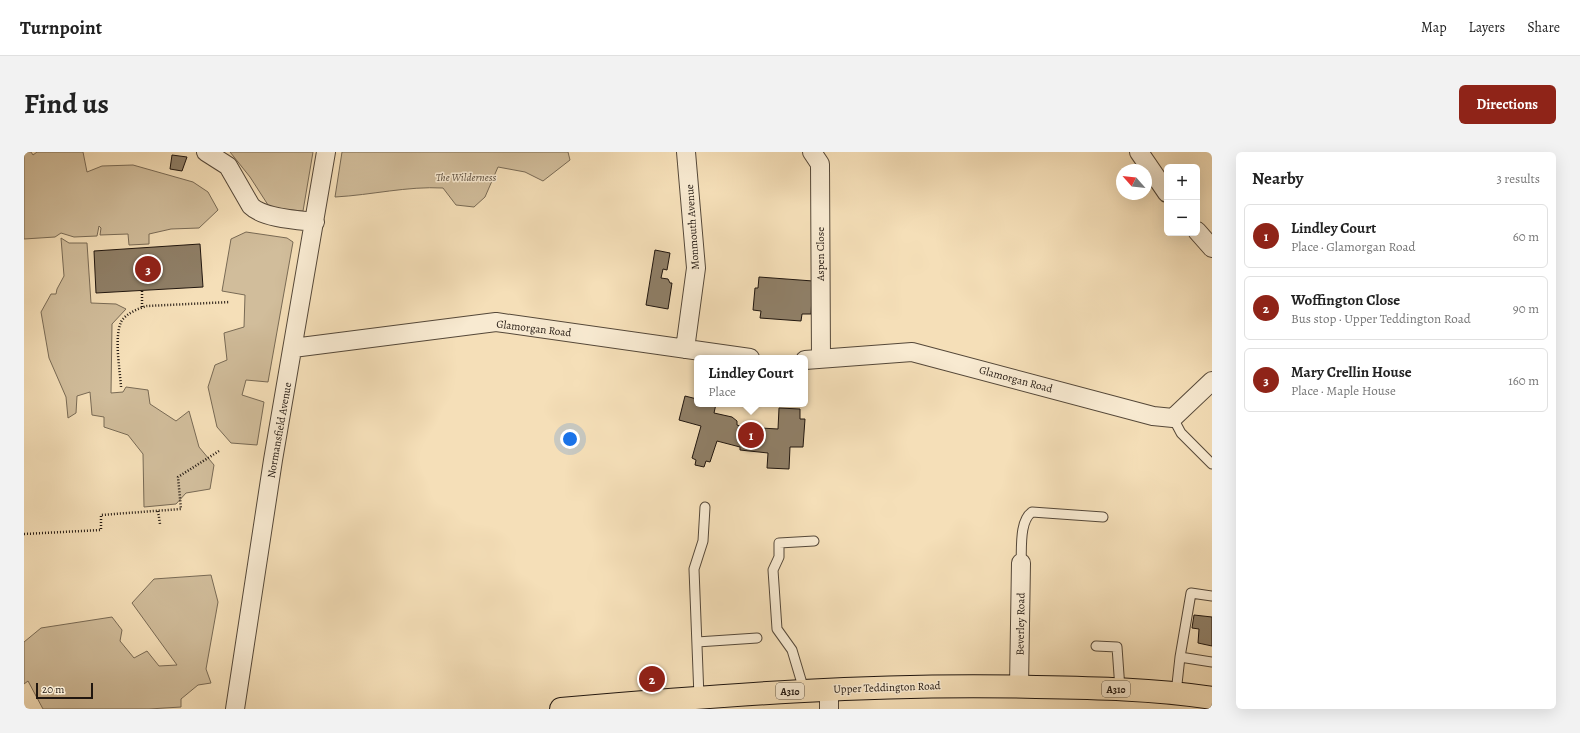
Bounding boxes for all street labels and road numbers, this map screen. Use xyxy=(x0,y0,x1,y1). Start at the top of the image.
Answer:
street label: Monmouth Avenue xyxy=(682,184,703,270)
street label: Aspen Close xyxy=(813,227,828,282)
street label: Glamorgan Road xyxy=(496,316,572,341)
street label: Glamorgan Road xyxy=(977,362,1054,397)
street label: Normansfield Avenue xyxy=(264,381,295,479)
street label: Beverley Road xyxy=(1012,592,1029,656)
street label: Upper Teddington Road xyxy=(833,678,941,697)
road number: A310 xyxy=(1102,681,1130,697)
road number: A310 xyxy=(776,683,804,699)

